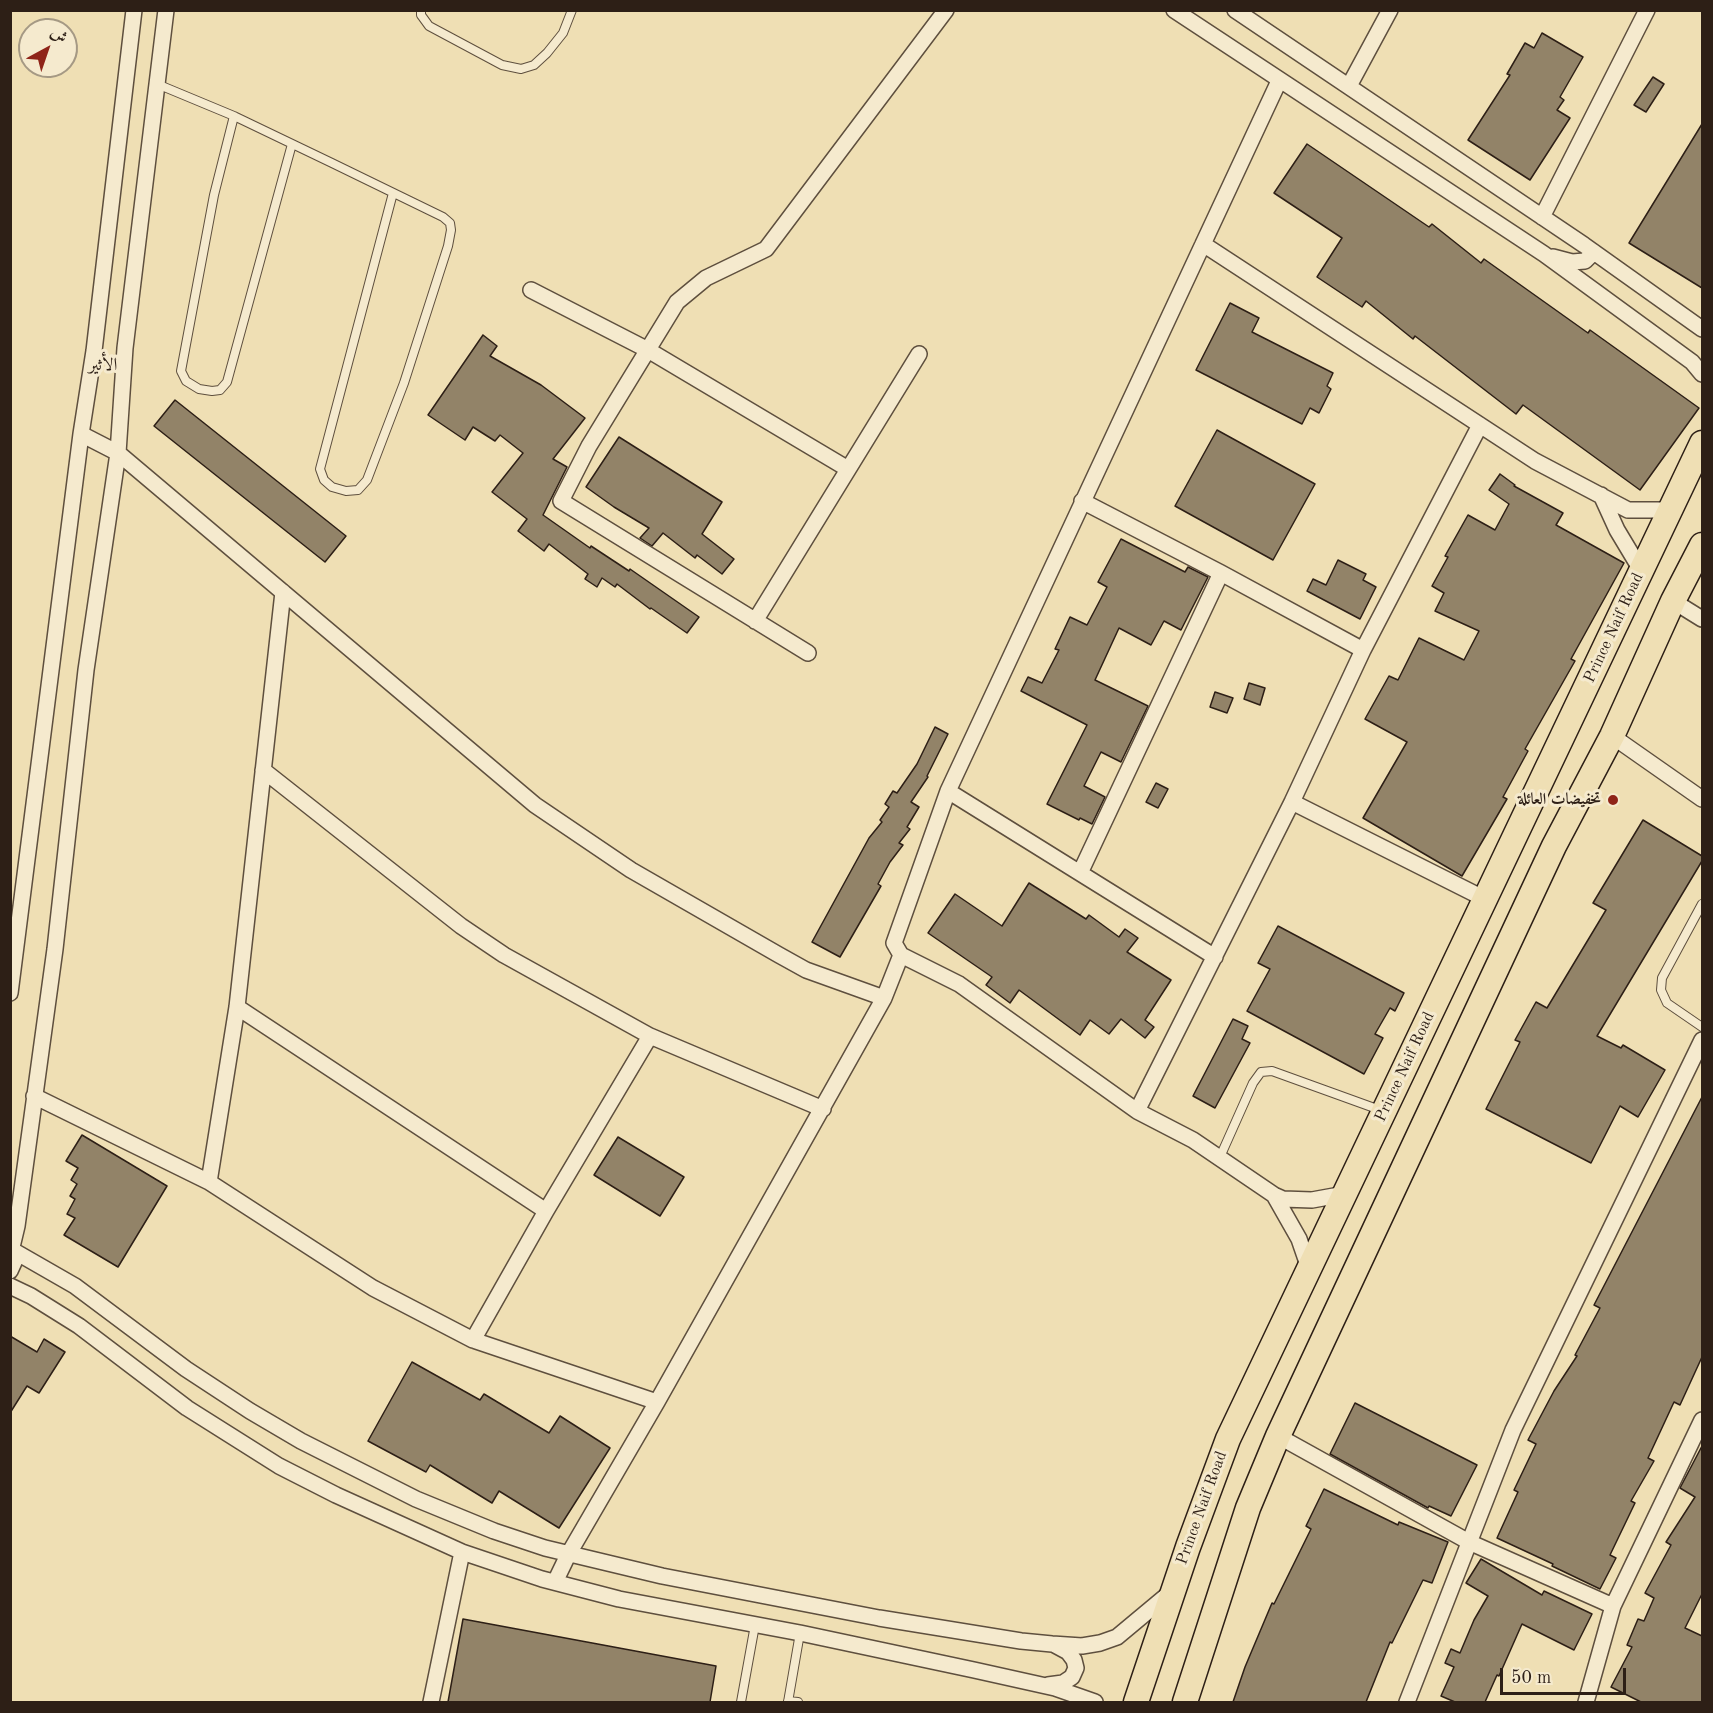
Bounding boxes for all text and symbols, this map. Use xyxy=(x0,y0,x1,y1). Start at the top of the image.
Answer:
north arrow xyxy=(18,18,78,78)
text: ش xyxy=(47,25,70,47)
district label: الأثير xyxy=(89,354,117,376)
street label: Prince Naif Road xyxy=(1580,570,1648,686)
place label: تخفيضات العائلة xyxy=(1518,790,1601,810)
marker: تخفيضات العائلة xyxy=(1606,793,1620,807)
street label: Prince Naif Road xyxy=(1371,1009,1439,1125)
street label: Prince Naif Road xyxy=(1173,1449,1231,1567)
scale bar xyxy=(1503,1656,1629,1694)
text: 50 m xyxy=(1511,1669,1551,1687)

